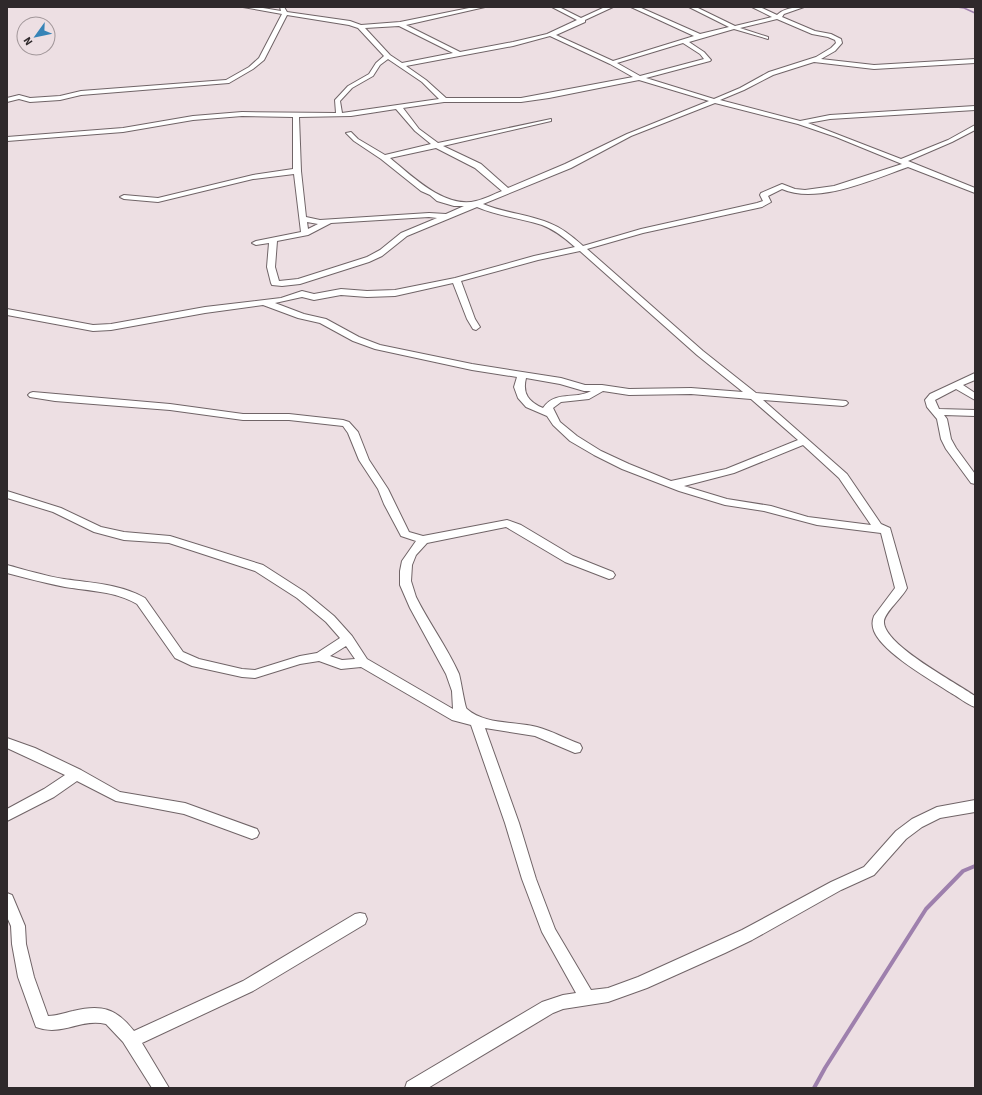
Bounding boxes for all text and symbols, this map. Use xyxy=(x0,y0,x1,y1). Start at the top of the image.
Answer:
north arrow xyxy=(16,16,56,56)
text: N xyxy=(20,34,36,48)

